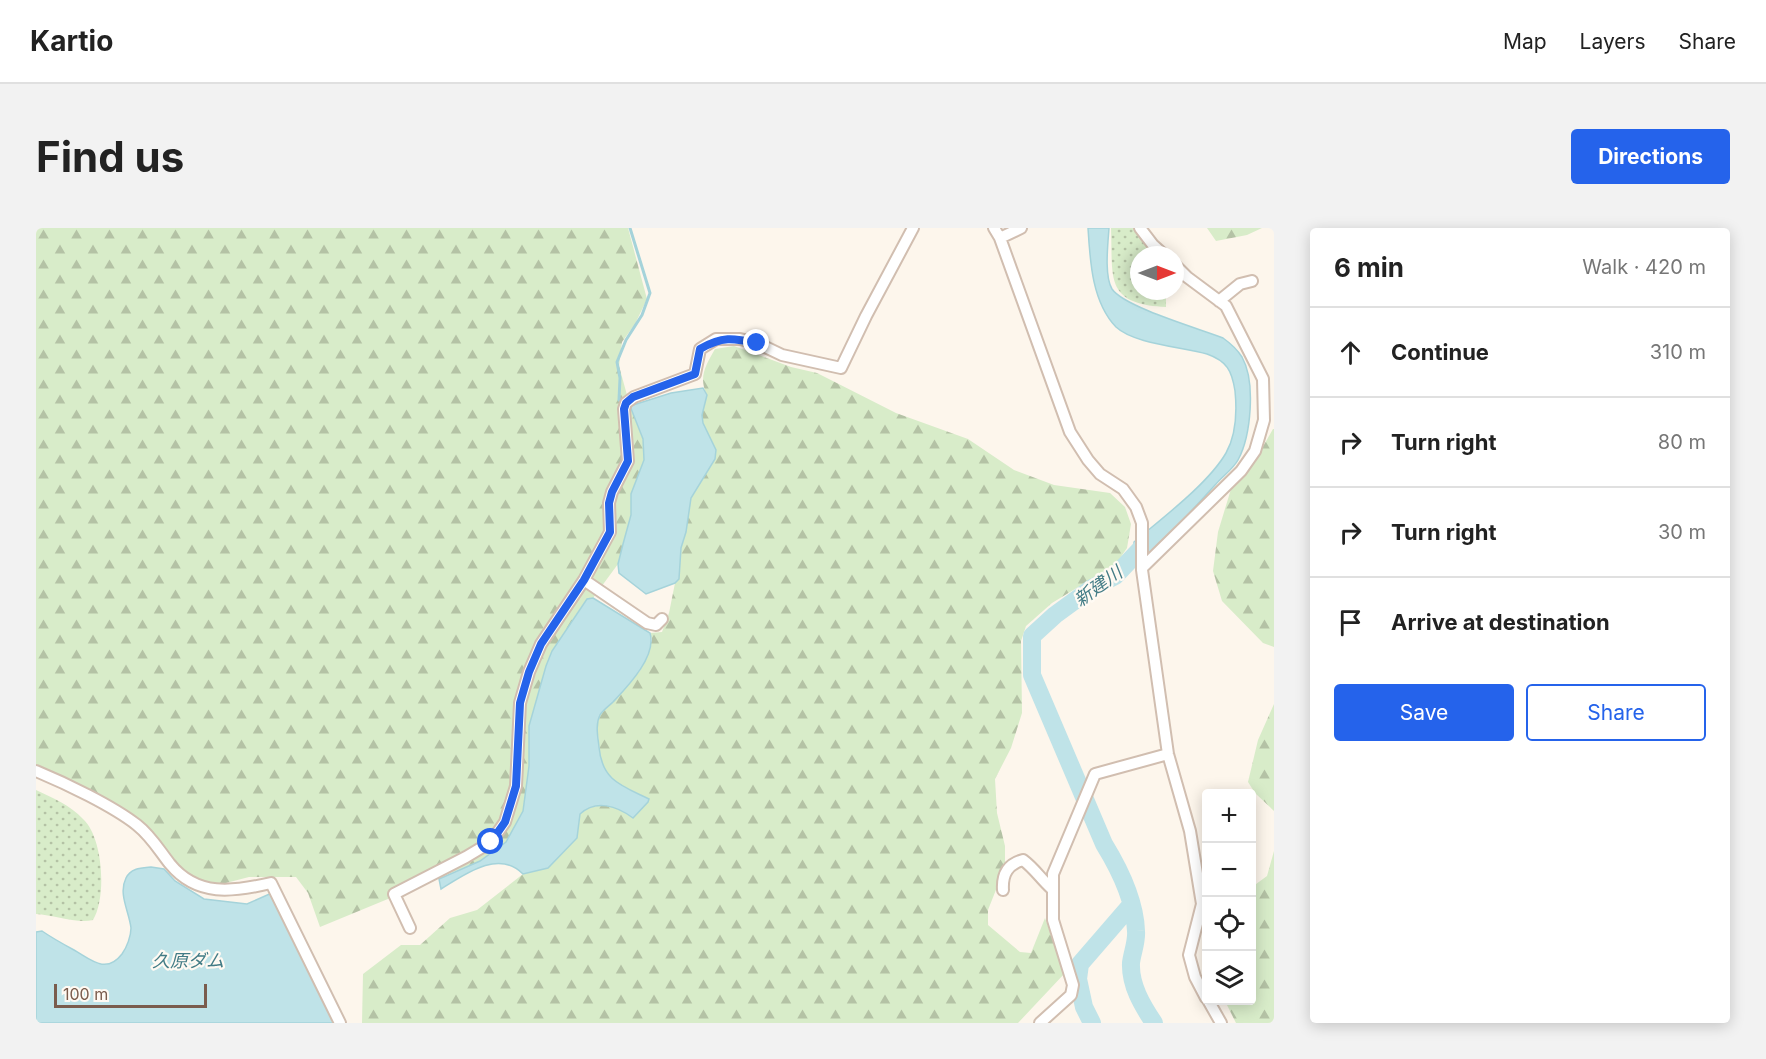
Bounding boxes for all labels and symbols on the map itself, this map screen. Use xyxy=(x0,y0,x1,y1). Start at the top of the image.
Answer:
north arrow xyxy=(1130,246,1184,300)
route end xyxy=(743,329,769,355)
water label: 新建川 xyxy=(1070,560,1128,610)
route start xyxy=(477,828,503,854)
water label: 久原ダム xyxy=(152,950,224,971)
scale bar xyxy=(54,981,207,1008)

